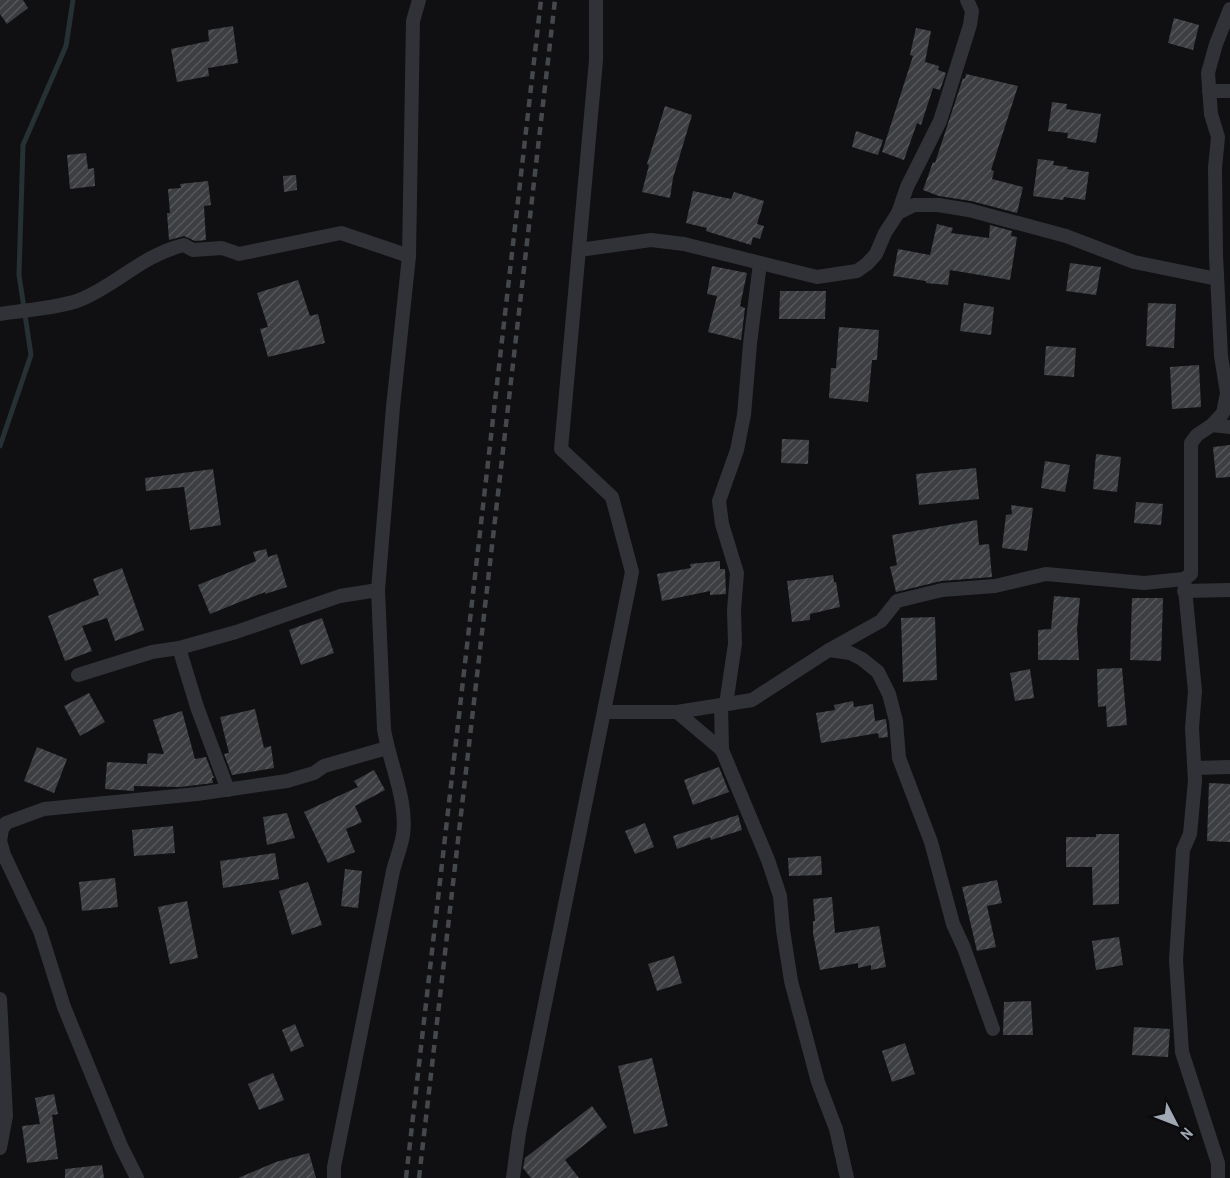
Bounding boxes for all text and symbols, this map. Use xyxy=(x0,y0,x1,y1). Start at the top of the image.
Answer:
north arrow xyxy=(1146,1094,1206,1154)
text: N xyxy=(1176,1123,1198,1145)

